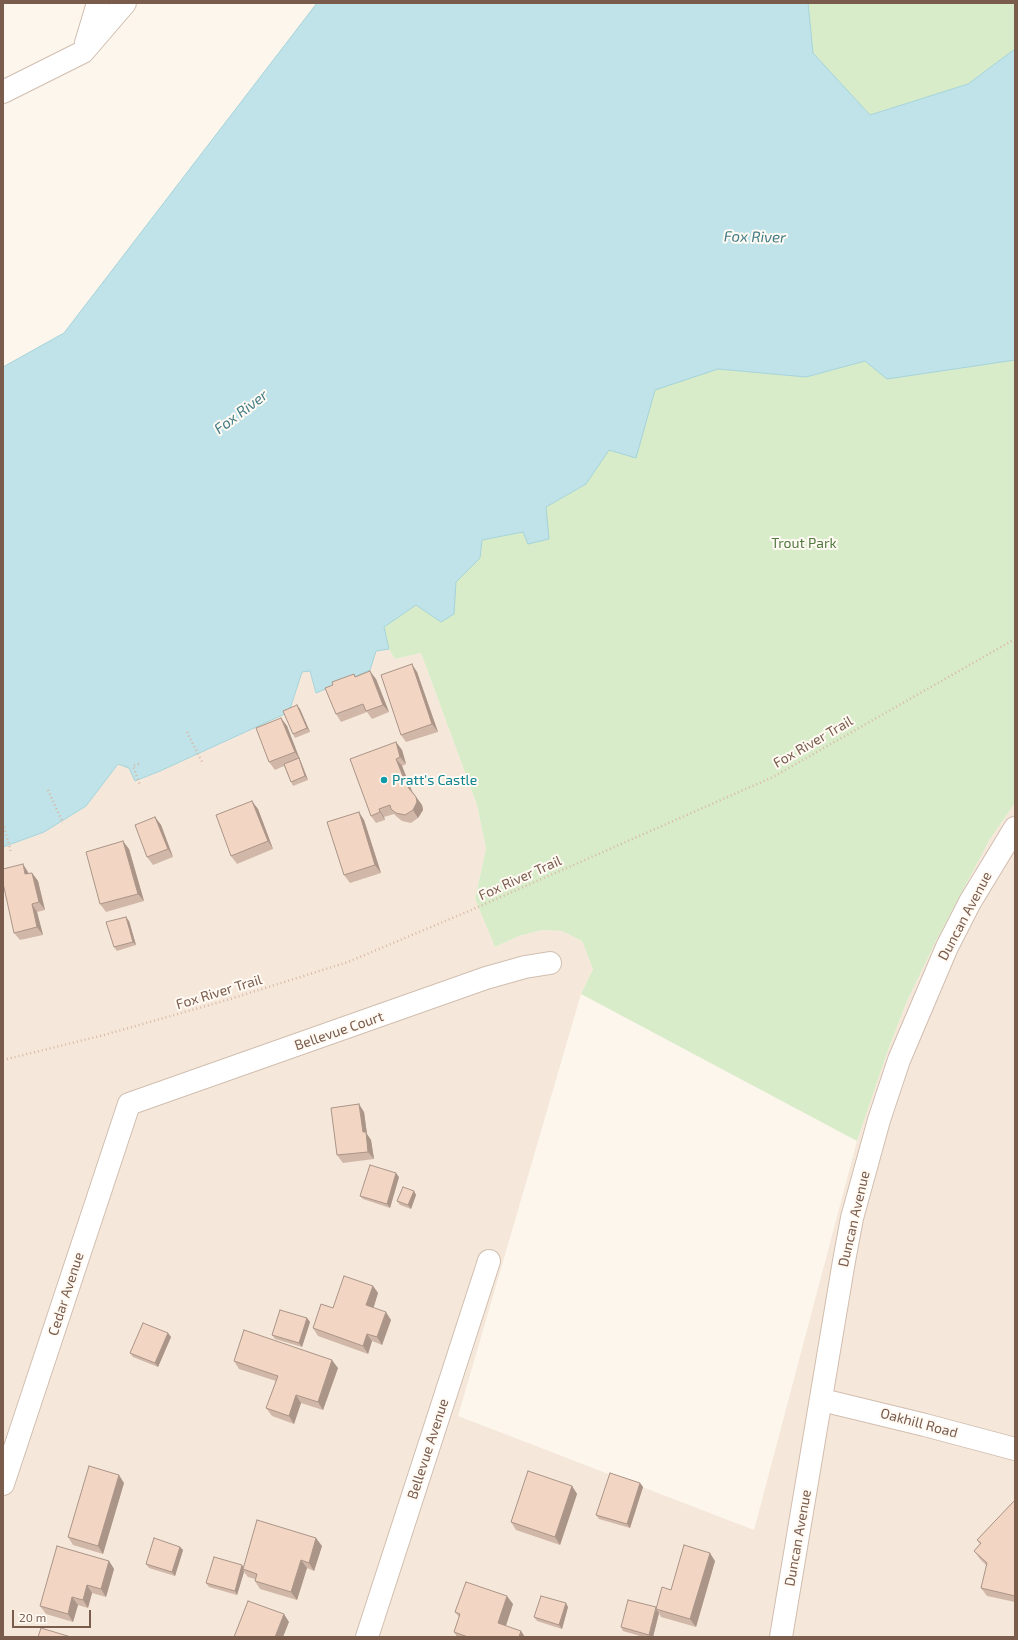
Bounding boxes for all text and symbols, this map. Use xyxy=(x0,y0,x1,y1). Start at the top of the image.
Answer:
water label: Fox River xyxy=(724,227,786,247)
water label: Fox River xyxy=(211,386,271,438)
park label: Trout Park xyxy=(771,535,837,551)
street label: Fox River Trail xyxy=(770,712,856,772)
place label: Pratt's Castle xyxy=(392,772,477,788)
marker: Pratt's Castle xyxy=(379,775,389,785)
street label: Fox River Trail xyxy=(476,852,564,904)
street label: Duncan Avenue xyxy=(935,869,995,963)
street label: Fox River Trail xyxy=(174,971,264,1013)
street label: Bellevue Court xyxy=(292,1008,386,1054)
street label: Duncan Avenue xyxy=(835,1169,873,1269)
street label: Cedar Avenue xyxy=(45,1250,87,1338)
street label: Bellevue Avenue xyxy=(404,1397,452,1501)
street label: Oakhill Road xyxy=(878,1405,960,1441)
street label: Duncan Avenue xyxy=(781,1488,815,1588)
scale bar xyxy=(14,1602,93,1628)
text: 20 m xyxy=(19,1610,46,1624)

